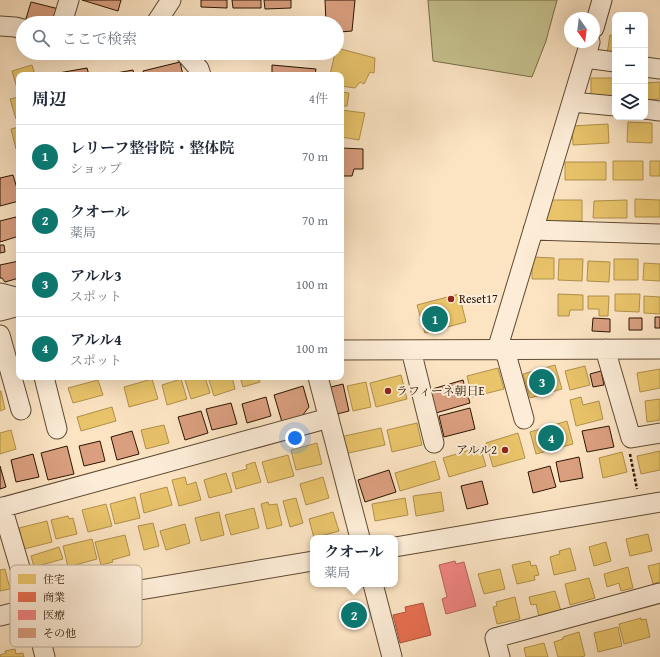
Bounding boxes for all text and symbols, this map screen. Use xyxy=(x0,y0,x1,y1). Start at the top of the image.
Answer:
north arrow xyxy=(564,12,600,48)
map controls xyxy=(612,12,648,120)
button: + xyxy=(612,12,648,48)
search box xyxy=(16,16,344,60)
icon: search xyxy=(30,27,52,49)
text: ここで検索 xyxy=(62,28,137,49)
button: − xyxy=(612,48,648,84)
button: layers xyxy=(612,84,648,120)
text: 周辺 xyxy=(32,86,66,111)
text: 4件 xyxy=(309,89,328,108)
text: レリーフ整骨院・整体院 xyxy=(70,137,234,158)
text: 1 xyxy=(42,147,48,166)
text: 70 m xyxy=(302,147,328,166)
text: ショップ xyxy=(70,159,122,178)
text: クオール xyxy=(70,201,130,222)
text: 2 xyxy=(42,211,48,230)
text: 70 m xyxy=(302,211,328,230)
text: 薬局 xyxy=(70,223,96,242)
text: アルル3 xyxy=(70,265,122,286)
text: 3 xyxy=(42,275,48,294)
text: 100 m xyxy=(296,275,328,294)
text: スポット xyxy=(70,287,122,306)
place label: Reset17 xyxy=(459,290,498,307)
marker: Reset17 xyxy=(446,294,456,304)
pin: 1 xyxy=(422,304,448,334)
text: アルル4 xyxy=(70,329,122,350)
text: 4 xyxy=(42,339,48,358)
text: 100 m xyxy=(296,339,328,358)
text: スポット xyxy=(70,351,122,370)
pin: 3 xyxy=(529,367,555,397)
place label: ラフィーネ朝日E xyxy=(396,382,485,399)
marker: ラフィーネ朝日E xyxy=(383,386,393,396)
pin: 4 xyxy=(538,423,564,453)
your location xyxy=(285,428,305,448)
place label: アルル2 xyxy=(456,441,497,458)
marker: アルル2 xyxy=(500,445,510,455)
popup xyxy=(310,535,398,587)
text: クオール xyxy=(324,541,384,562)
text: 薬局 xyxy=(324,563,350,582)
legend xyxy=(10,565,142,647)
text: 住宅 xyxy=(43,571,65,587)
text: 商業 xyxy=(43,589,65,605)
pin: 2 xyxy=(341,600,367,630)
text: 医療 xyxy=(43,607,65,623)
text: その他 xyxy=(43,625,76,641)

